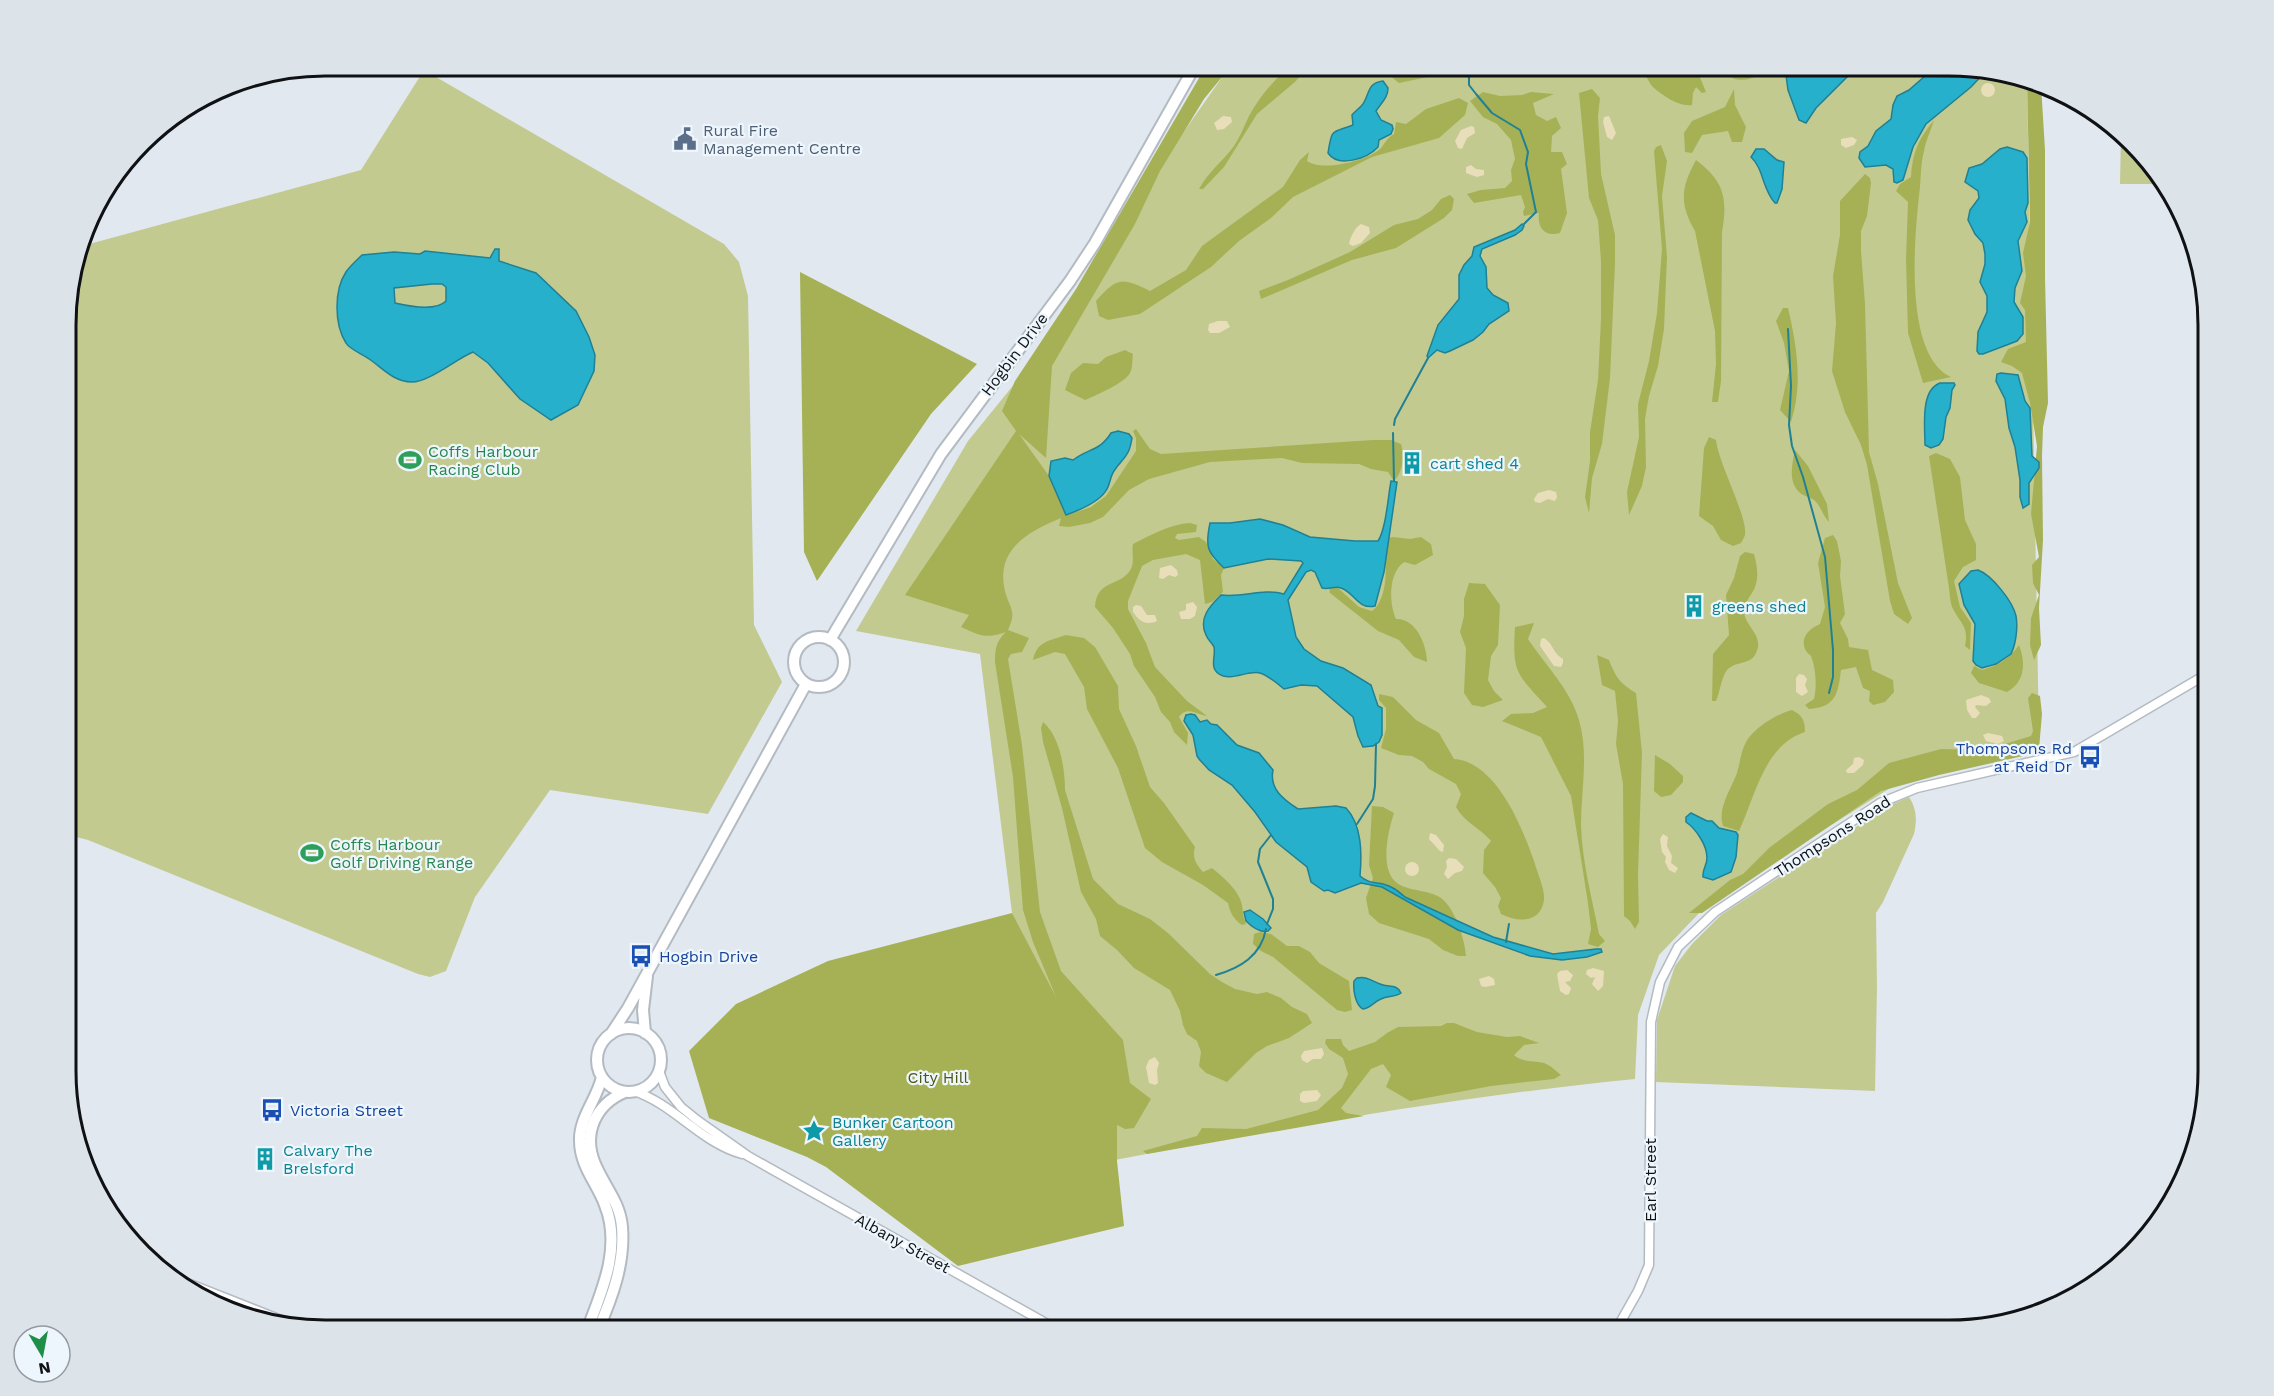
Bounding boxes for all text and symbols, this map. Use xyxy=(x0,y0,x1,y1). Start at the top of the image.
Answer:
place label: Rural Fire Management Centre xyxy=(703,121,861,158)
public building icon: Rural Fire Management Centre xyxy=(672,126,698,152)
street label: Hogbin Drive xyxy=(977,309,1052,400)
place label: Coffs Harbour Racing Club xyxy=(428,442,539,479)
sports icon: Coffs Harbour Racing Club xyxy=(397,447,423,473)
building icon: cart shed 4 xyxy=(1399,450,1425,476)
place label: cart shed 4 xyxy=(1430,454,1519,473)
building icon: greens shed xyxy=(1681,593,1707,619)
place label: greens shed xyxy=(1712,597,1807,616)
place label: Thompsons Rd at Reid Dr xyxy=(1956,739,2072,776)
bus stop icon: Thompsons Rd at Reid Dr xyxy=(2077,744,2103,770)
street label: Thompsons Road xyxy=(1770,792,1894,881)
place label: Coffs Harbour Golf Driving Range xyxy=(330,835,473,872)
sports icon: Coffs Harbour Golf Driving Range xyxy=(299,840,325,866)
bus stop icon: Hogbin Drive xyxy=(628,943,654,969)
place label: Hogbin Drive xyxy=(659,947,758,966)
park label: City Hill xyxy=(907,1068,969,1087)
bus stop icon: Victoria Street xyxy=(259,1097,285,1123)
place label: Victoria Street xyxy=(290,1101,403,1120)
place label: Bunker Cartoon Gallery xyxy=(832,1113,954,1150)
place icon: Bunker Cartoon Gallery xyxy=(801,1118,827,1144)
street label: Earl Street xyxy=(1641,1138,1660,1222)
place label: Calvary The Brelsford xyxy=(283,1141,373,1178)
building icon: Calvary The Brelsford xyxy=(252,1146,278,1172)
street label: Albany Street xyxy=(852,1210,954,1278)
north arrow xyxy=(12,1324,72,1384)
text: N xyxy=(37,1358,52,1379)

